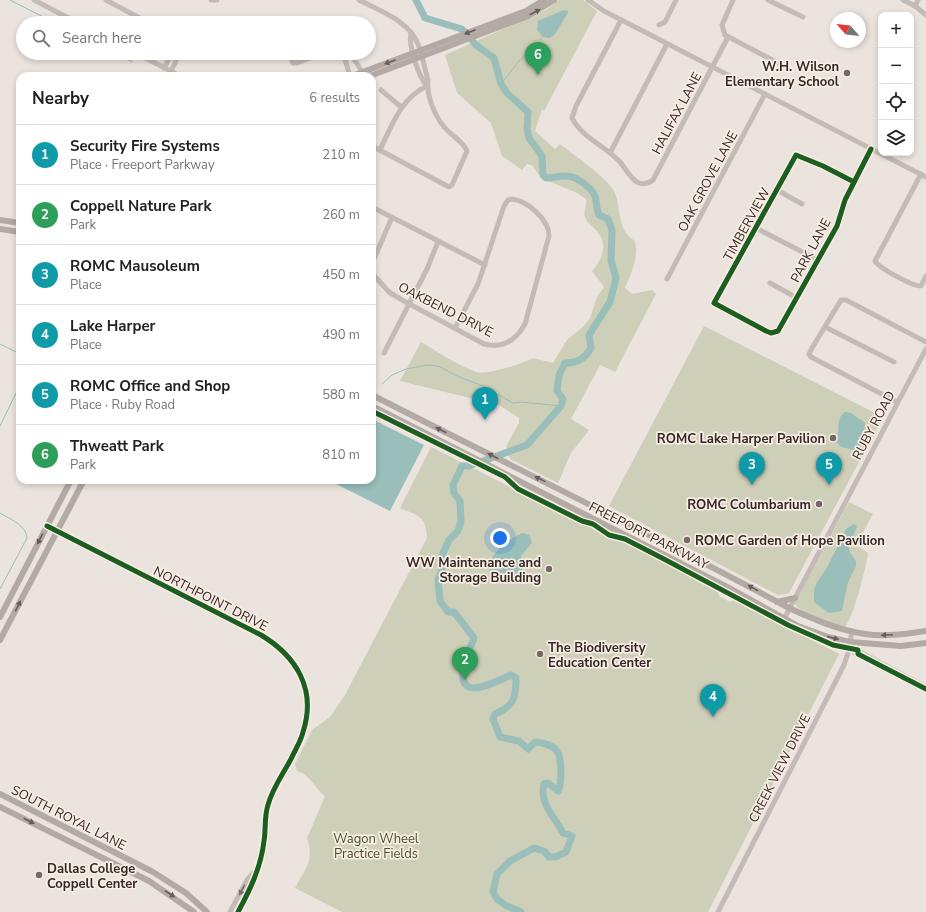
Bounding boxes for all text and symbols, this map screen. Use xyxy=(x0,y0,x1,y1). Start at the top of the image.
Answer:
one-way arrow xyxy=(530,9,541,16)
north arrow xyxy=(830,12,866,48)
map controls xyxy=(878,12,914,156)
button: + xyxy=(878,12,914,48)
search box xyxy=(16,16,376,60)
icon: search xyxy=(30,27,52,49)
text: Search here xyxy=(62,28,142,48)
one-way arrow xyxy=(464,29,476,35)
pin: 6 xyxy=(525,42,551,75)
button: − xyxy=(878,48,914,84)
place label: W.H. Wilson Elementary School xyxy=(725,58,840,91)
one-way arrow xyxy=(384,59,396,65)
marker: W.H. Wilson Elementary School xyxy=(842,68,852,78)
street label: HALIFAX LANE xyxy=(648,69,706,158)
button: locate xyxy=(878,84,914,120)
text: Nearby xyxy=(32,87,89,110)
text: 6 results xyxy=(309,89,360,107)
button: layers xyxy=(878,120,914,156)
street label: OAK GROVE LANE xyxy=(674,128,742,235)
text: Security Fire Systems xyxy=(70,136,220,156)
text: 1 xyxy=(41,146,49,164)
text: 210 m xyxy=(322,146,360,164)
text: Place · Freeport Parkway xyxy=(70,156,215,174)
street label: TIMBERVIEW xyxy=(719,185,774,264)
text: Coppell Nature Park xyxy=(70,196,211,216)
text: 2 xyxy=(41,206,49,224)
text: 260 m xyxy=(322,206,360,224)
street label: PARK LANE xyxy=(786,215,835,286)
text: Park xyxy=(70,216,96,234)
text: ROMC Mausoleum xyxy=(70,256,200,276)
text: 3 xyxy=(41,266,49,284)
text: 450 m xyxy=(322,266,360,284)
text: Place xyxy=(70,276,102,294)
street label: OAKBEND DRIVE xyxy=(395,278,496,342)
text: Lake Harper xyxy=(70,316,155,336)
text: 4 xyxy=(41,326,49,344)
text: 490 m xyxy=(322,326,360,344)
text: Place xyxy=(70,336,102,354)
text: ROMC Office and Shop xyxy=(70,376,230,396)
text: 5 xyxy=(41,386,49,404)
text: 580 m xyxy=(322,386,360,404)
pin: 1 xyxy=(472,387,498,420)
street label: RUBY ROAD xyxy=(848,388,900,463)
text: Place · Ruby Road xyxy=(70,396,175,414)
one-way arrow xyxy=(435,427,447,433)
place label: ROMC Lake Harper Pavilion xyxy=(657,430,825,448)
marker: ROMC Lake Harper Pavilion xyxy=(828,433,838,443)
text: Thweatt Park xyxy=(70,436,164,456)
text: 6 xyxy=(41,446,49,464)
text: 810 m xyxy=(322,446,360,464)
pin: 3 xyxy=(739,452,765,485)
pin: 5 xyxy=(816,452,842,485)
one-way arrow xyxy=(487,453,498,459)
text: Park xyxy=(70,456,96,474)
one-way arrow xyxy=(534,476,545,482)
place label: ROMC Columbarium xyxy=(687,496,811,514)
street label: FREEPORT PARKWAY xyxy=(586,498,712,574)
marker: ROMC Columbarium xyxy=(814,499,824,509)
your location xyxy=(490,528,510,548)
place label: ROMC Garden of Hope Pavilion xyxy=(695,532,885,550)
one-way arrow xyxy=(37,534,43,545)
marker: ROMC Garden of Hope Pavilion xyxy=(682,535,692,545)
place label: WW Maintenance and Storage Building xyxy=(406,554,541,587)
street label: NORTHPOINT DRIVE xyxy=(150,562,271,636)
marker: WW Maintenance and Storage Building xyxy=(544,564,554,574)
one-way arrow xyxy=(747,585,758,592)
one-way arrow xyxy=(15,600,21,612)
one-way arrow xyxy=(881,631,893,638)
one-way arrow xyxy=(827,635,839,641)
place label: The Biodiversity Education Center xyxy=(548,639,652,672)
pin: 2 xyxy=(452,647,478,680)
marker: The Biodiversity Education Center xyxy=(535,649,545,659)
pin: 4 xyxy=(700,684,726,717)
street label: CREEK VIEW DRIVE xyxy=(745,711,815,826)
street label: SOUTH ROYAL LANE xyxy=(8,781,129,855)
one-way arrow xyxy=(23,818,35,824)
park label: Wagon Wheel Practice Fields xyxy=(333,830,419,863)
place label: Dallas College Coppell Center xyxy=(47,860,138,893)
marker: Dallas College Coppell Center xyxy=(34,870,44,880)
one-way arrow xyxy=(238,884,245,896)
one-way arrow xyxy=(165,890,175,898)

